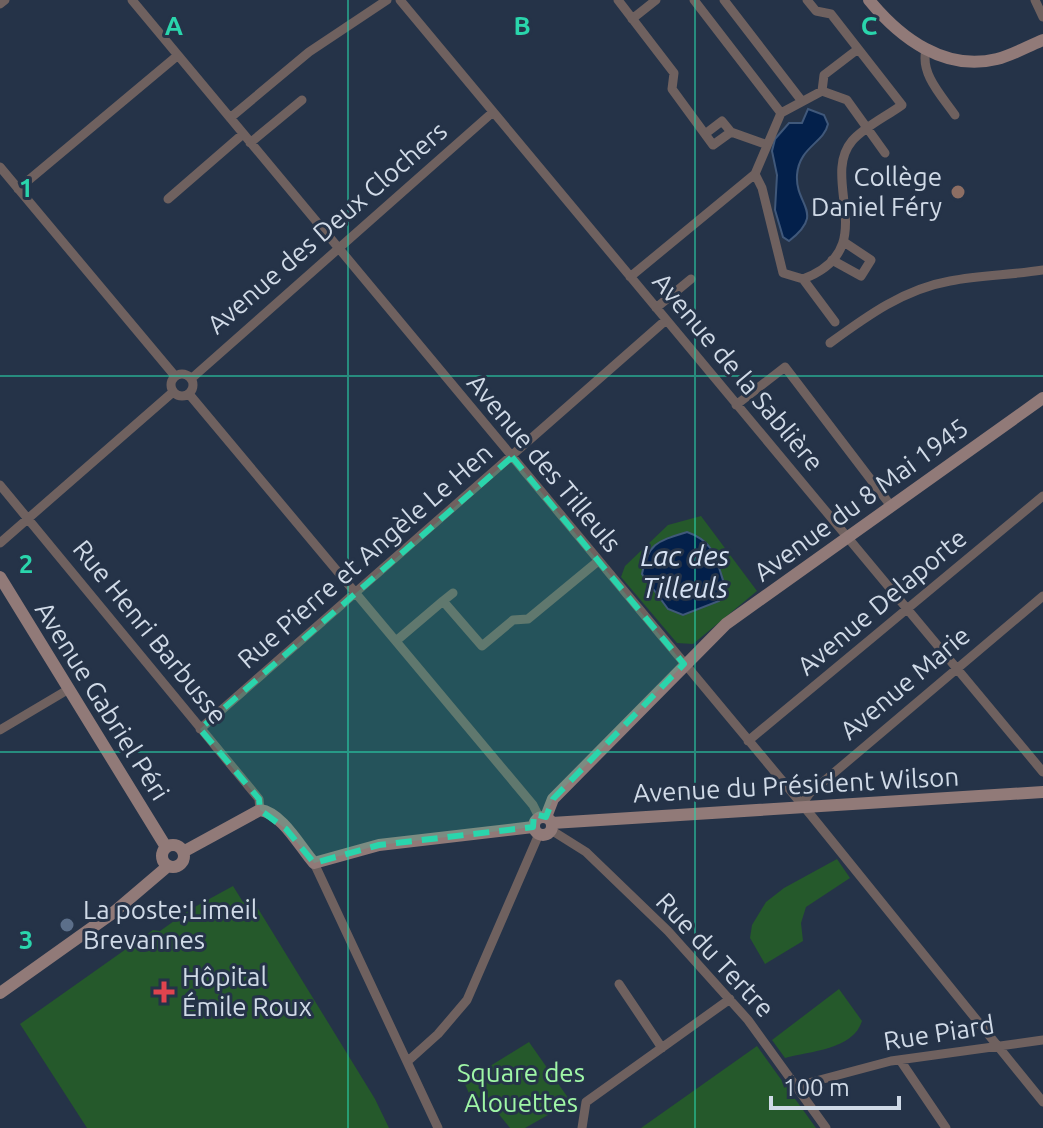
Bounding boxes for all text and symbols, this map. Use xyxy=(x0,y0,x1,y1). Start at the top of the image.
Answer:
text: A xyxy=(165,11,184,40)
text: B xyxy=(513,11,531,40)
text: C xyxy=(861,11,878,40)
street label: Avenue des Deux Clochers xyxy=(201,116,452,339)
place label: Collège Daniel Féry xyxy=(811,162,942,221)
text: 1 xyxy=(19,173,33,202)
marker: Collège Daniel Féry xyxy=(949,183,967,201)
street label: Avenue de la Sablière xyxy=(647,267,830,476)
street label: Avenue des Tilleuls xyxy=(462,368,627,557)
street label: Avenue du 8 Mai 1945 xyxy=(748,412,973,587)
street label: Rue Pierre et Angèle Le Hen xyxy=(232,437,498,674)
street label: Avenue Delaporte xyxy=(791,523,972,681)
street label: Rue Henri Barbusse xyxy=(68,534,233,729)
water label: Lac des Tilleuls xyxy=(641,540,730,603)
text: 2 xyxy=(19,549,33,578)
street label: Avenue Gabriel Péri xyxy=(30,596,175,805)
street label: Avenue Marie xyxy=(834,620,975,745)
street label: Avenue du Président Wilson xyxy=(632,761,960,808)
street label: Rue du Tertre xyxy=(650,887,780,1023)
place label: La poste;Limeil Brevannes xyxy=(83,895,258,954)
marker: La poste;Limeil Brevannes xyxy=(58,916,76,934)
text: 3 xyxy=(19,925,33,954)
place label: Hôpital Émile Roux xyxy=(182,962,312,1021)
marker: Hôpital Émile Roux xyxy=(153,981,175,1003)
street label: Rue Piard xyxy=(882,1009,996,1056)
park label: Square des Alouettes xyxy=(457,1058,585,1117)
scale bar xyxy=(771,1060,899,1110)
text: 100 m xyxy=(783,1074,850,1101)

